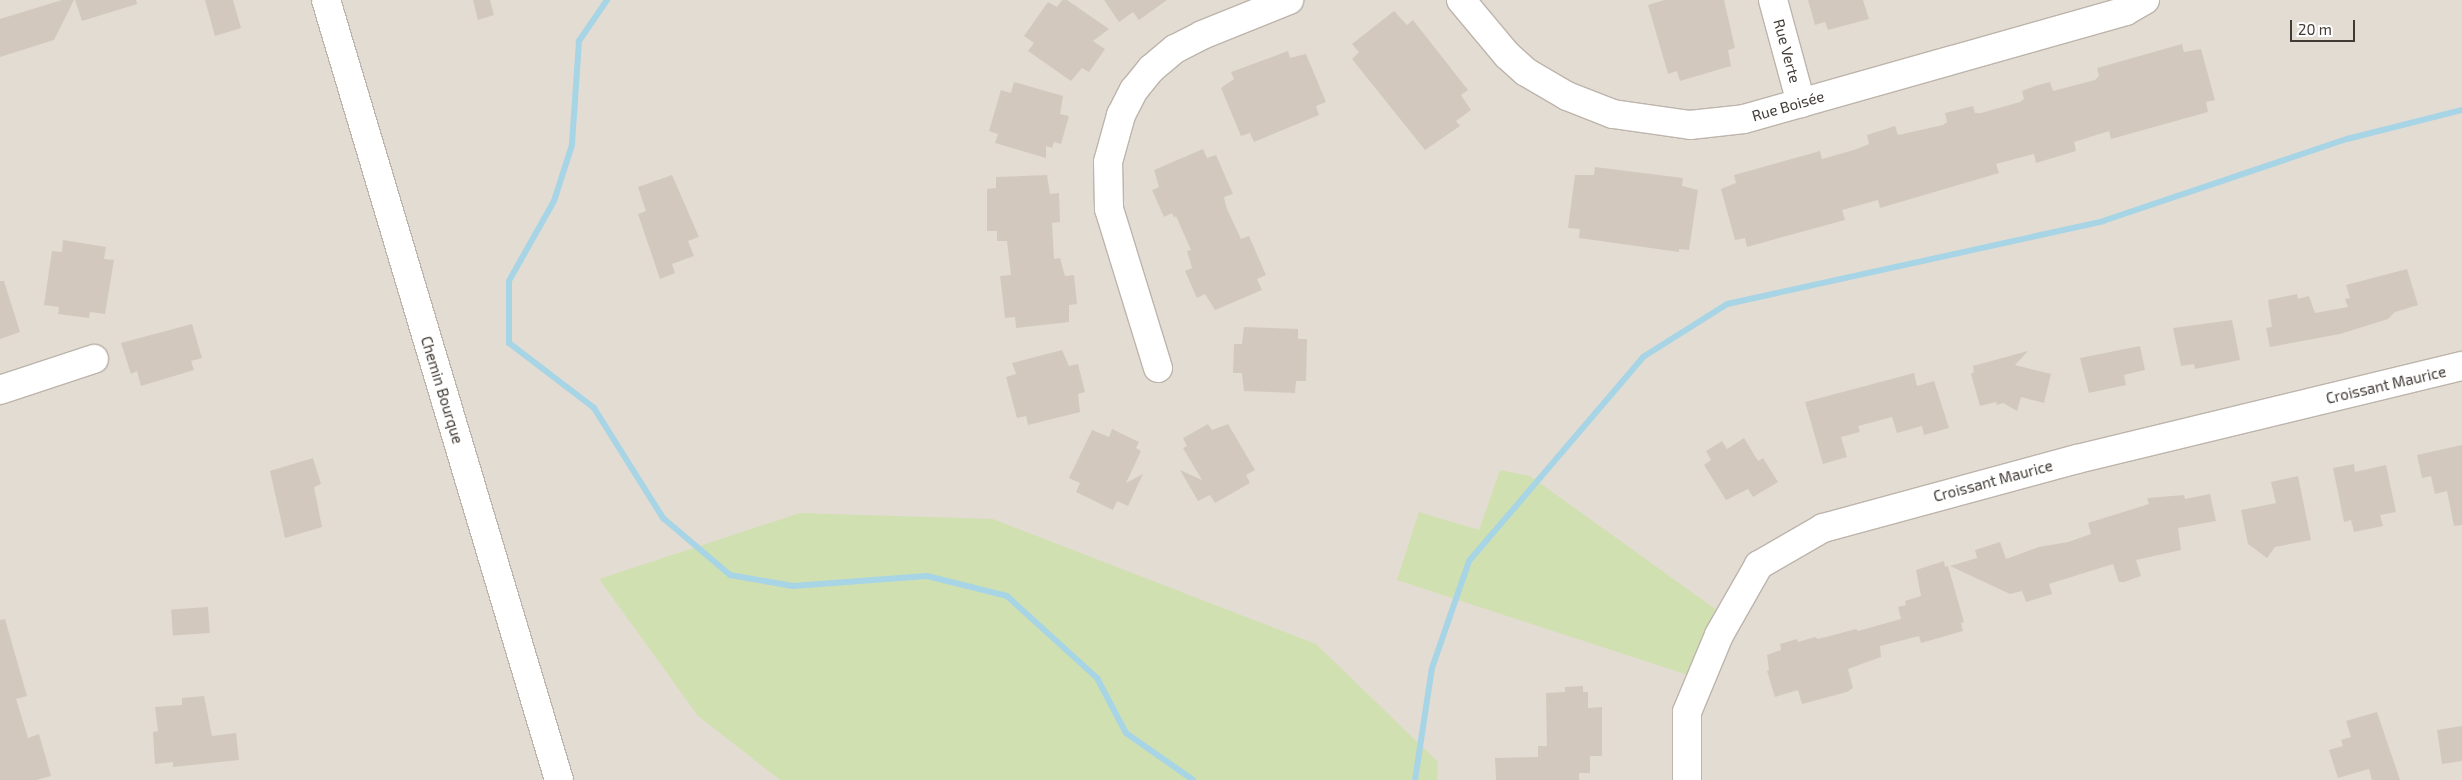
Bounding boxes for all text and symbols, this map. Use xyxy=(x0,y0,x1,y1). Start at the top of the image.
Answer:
scale bar xyxy=(2292,10,2357,42)
street label: Rue Verte xyxy=(1770,17,1804,85)
text: 20 m xyxy=(2298,20,2332,38)
street label: Rue Boisée xyxy=(1750,87,1826,125)
street label: Chemin Bourque xyxy=(417,334,467,446)
street label: Croissant Maurice xyxy=(2324,362,2448,408)
street label: Croissant Maurice xyxy=(1931,456,2055,506)

